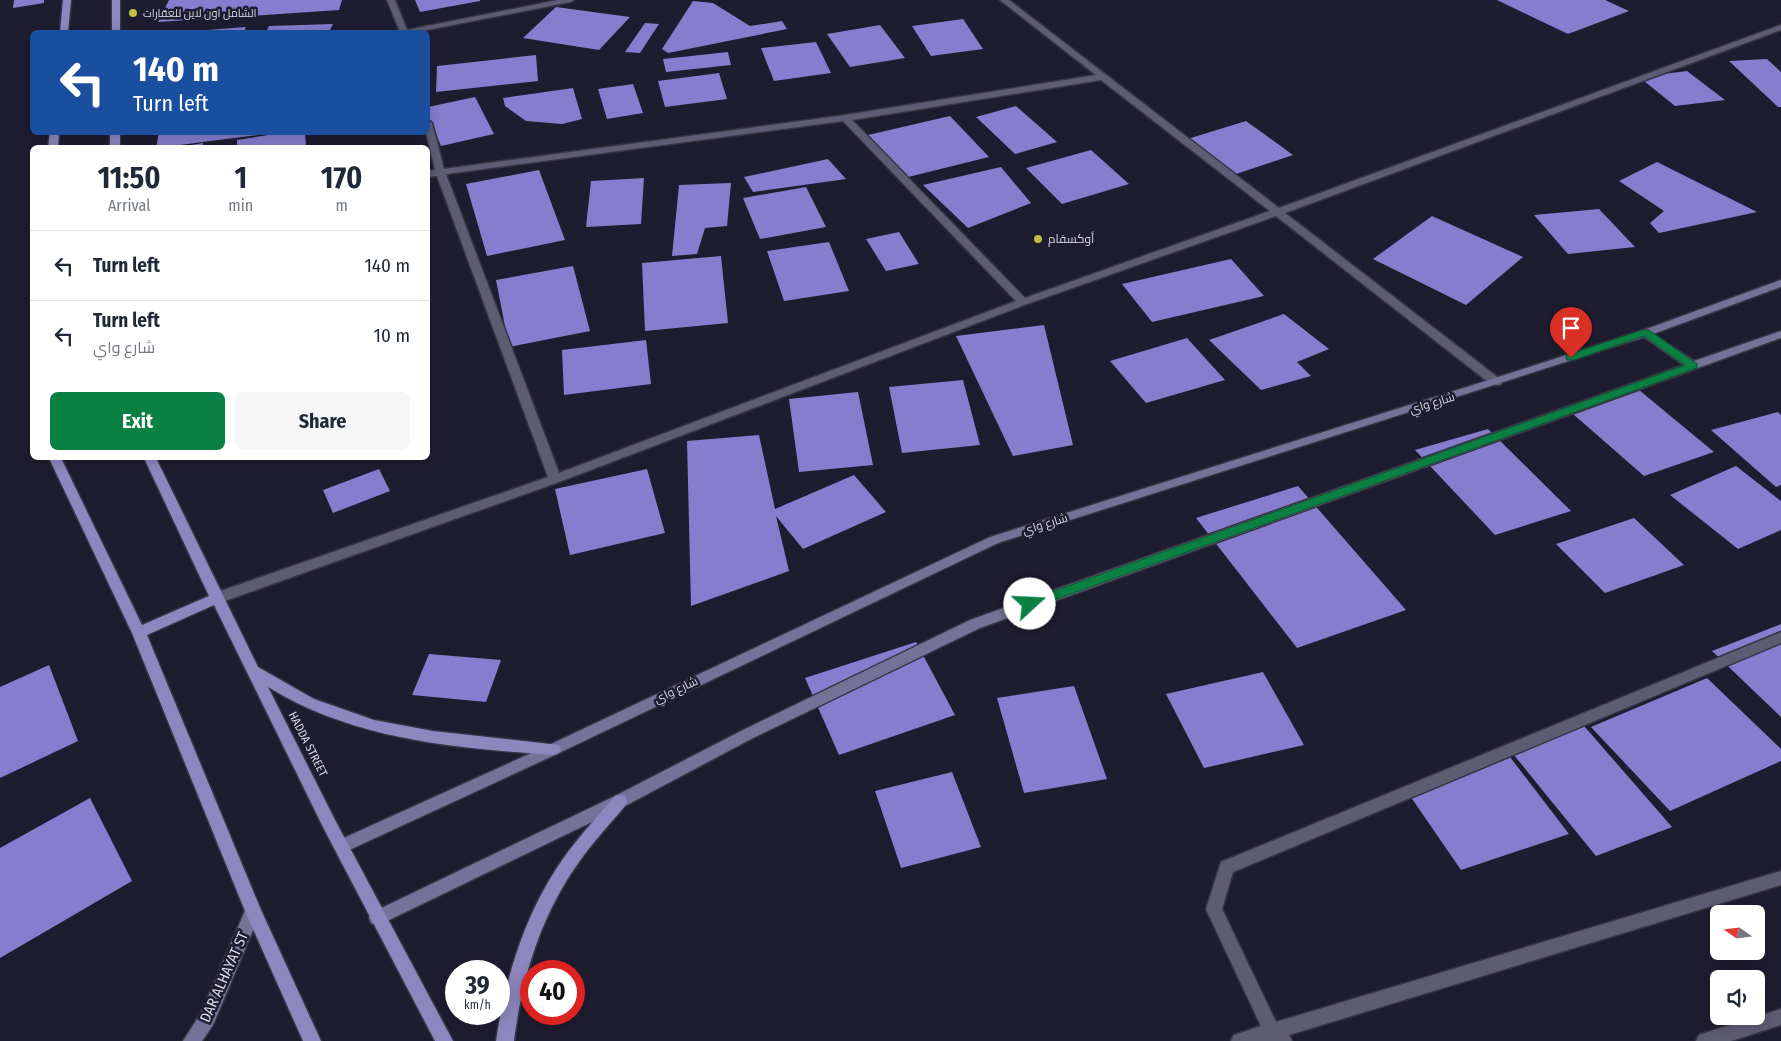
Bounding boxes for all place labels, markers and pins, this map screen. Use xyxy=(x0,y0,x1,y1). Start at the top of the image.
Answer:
marker: الشامل اون لاين للعقارات xyxy=(127,7,139,19)
place label: الشامل اون لاين للعقارات xyxy=(143,7,256,20)
place label: أوكسفام xyxy=(1048,231,1094,247)
marker: أوكسفام xyxy=(1032,233,1044,245)
pin xyxy=(1550,307,1592,358)

